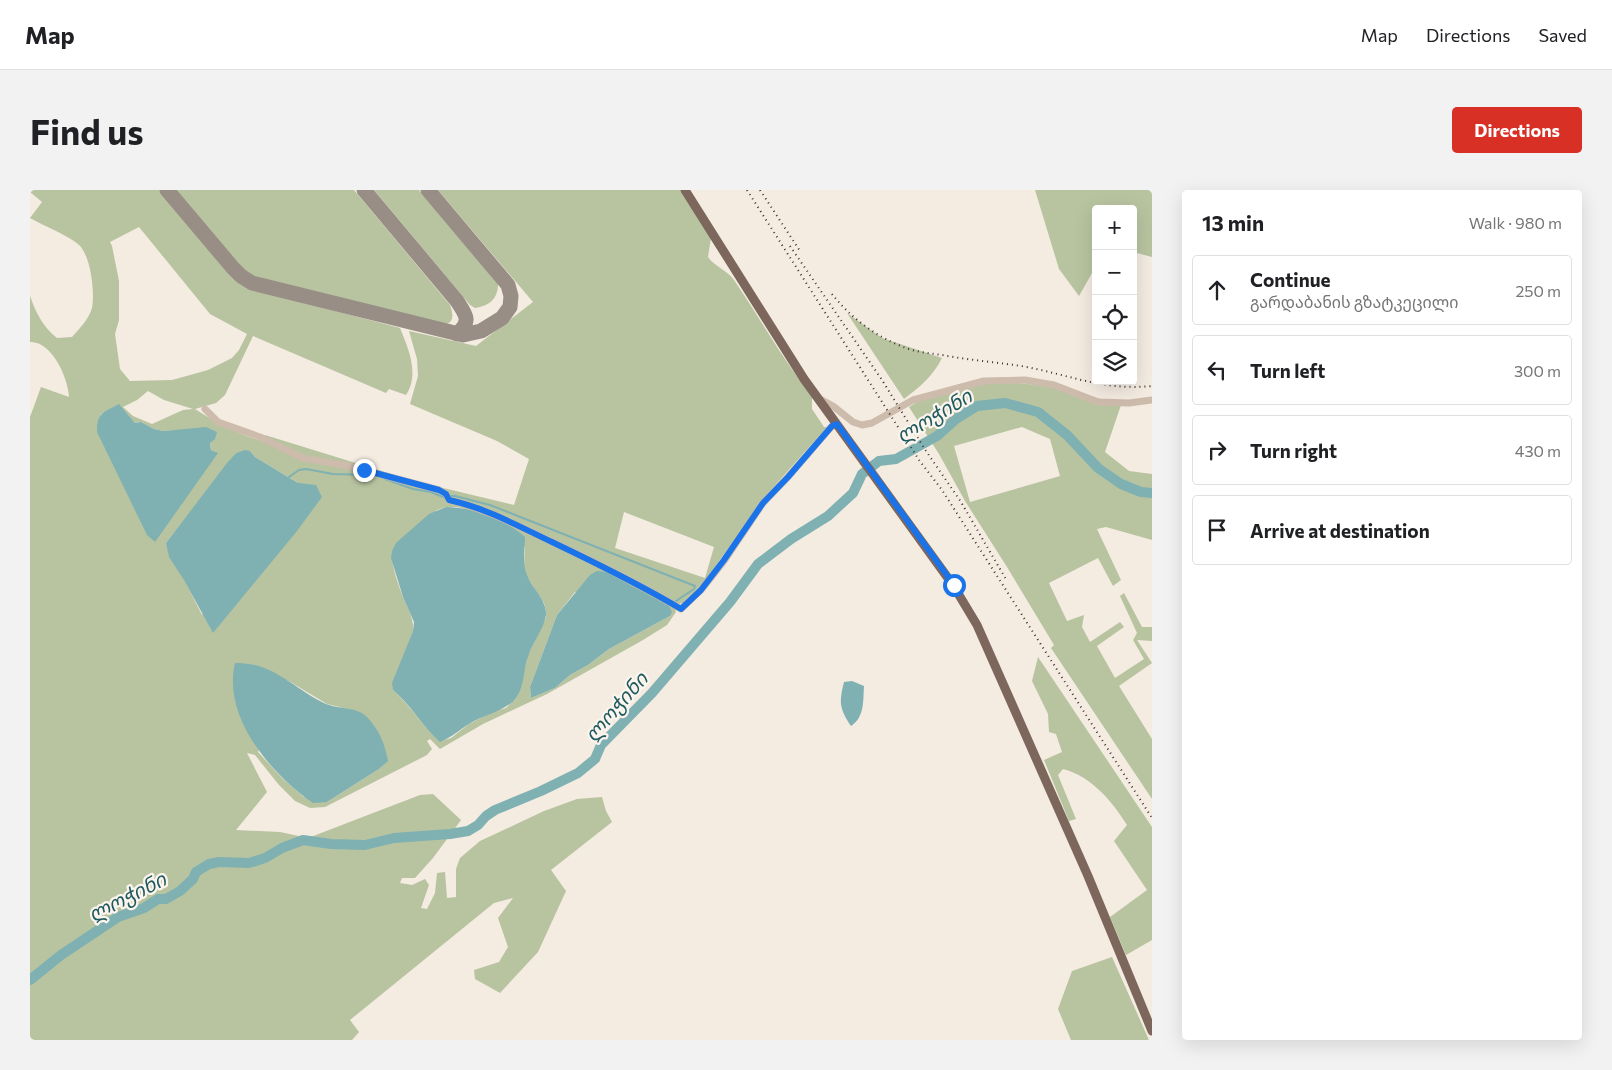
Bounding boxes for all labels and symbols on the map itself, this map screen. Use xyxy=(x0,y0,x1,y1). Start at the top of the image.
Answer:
water label: ლოჭინი xyxy=(891,382,978,448)
route end xyxy=(353,459,376,482)
route start xyxy=(943,574,966,597)
water label: ლოჭინი xyxy=(579,666,654,747)
water label: ლოჭინი xyxy=(84,866,171,927)

